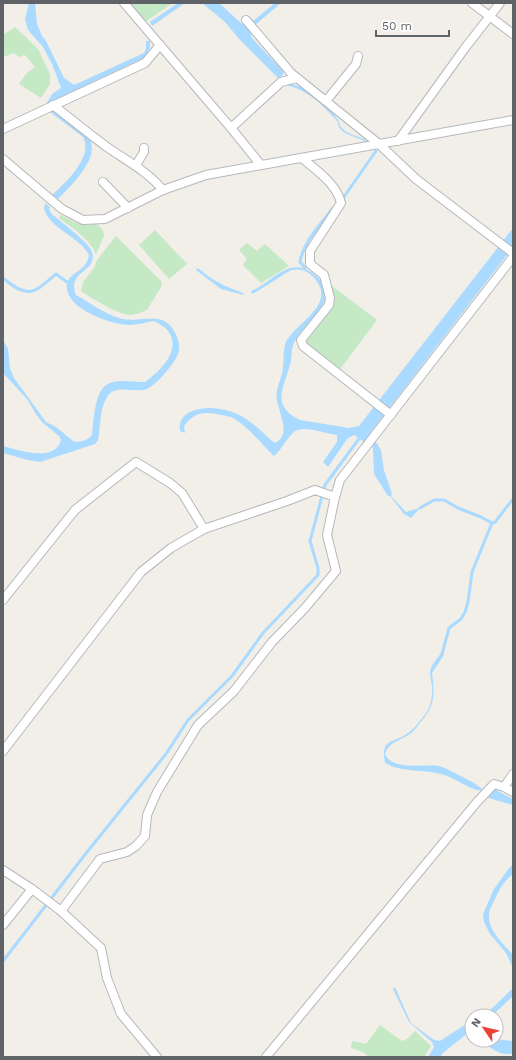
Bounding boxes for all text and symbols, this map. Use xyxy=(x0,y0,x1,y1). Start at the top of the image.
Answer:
scale bar xyxy=(376,12,449,38)
text: 50 m xyxy=(382,19,412,33)
north arrow xyxy=(464,1008,504,1048)
text: N xyxy=(469,1015,484,1030)

